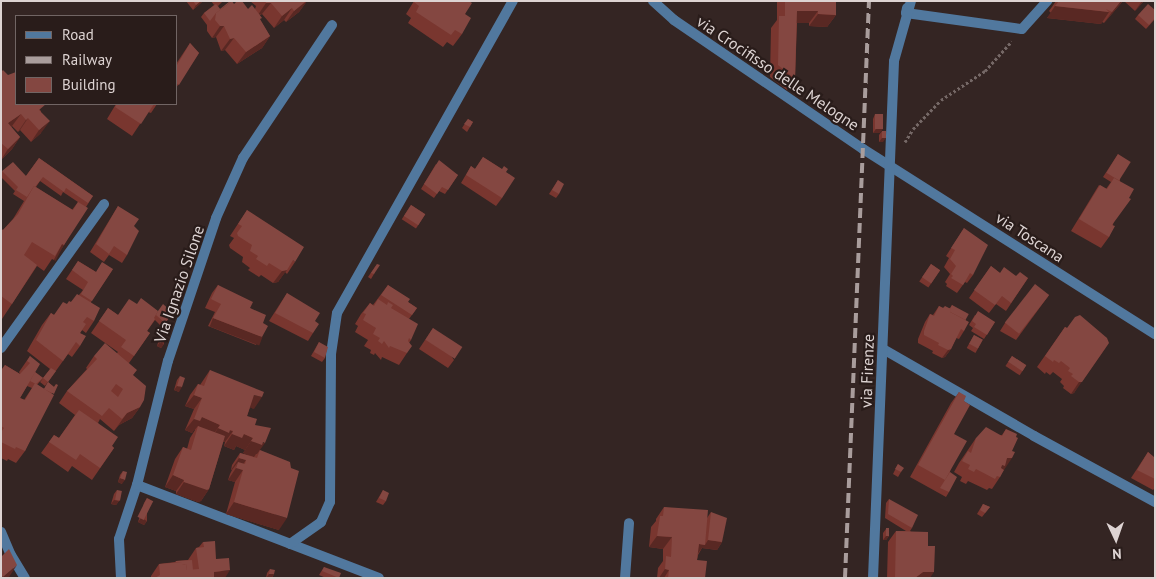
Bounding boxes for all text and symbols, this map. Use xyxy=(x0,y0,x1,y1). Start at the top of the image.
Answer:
street label: via Crocifisso delle Melogne xyxy=(693,11,863,135)
legend xyxy=(15,15,178,105)
text: Road xyxy=(62,25,94,44)
text: Railway xyxy=(62,50,112,69)
text: Building xyxy=(62,75,116,94)
street label: via Toscana xyxy=(992,208,1068,266)
street label: Via Ignazio Silone xyxy=(150,223,208,345)
street label: via Firenze xyxy=(856,334,878,408)
north arrow xyxy=(1091,514,1141,564)
text: N xyxy=(1112,545,1122,563)

